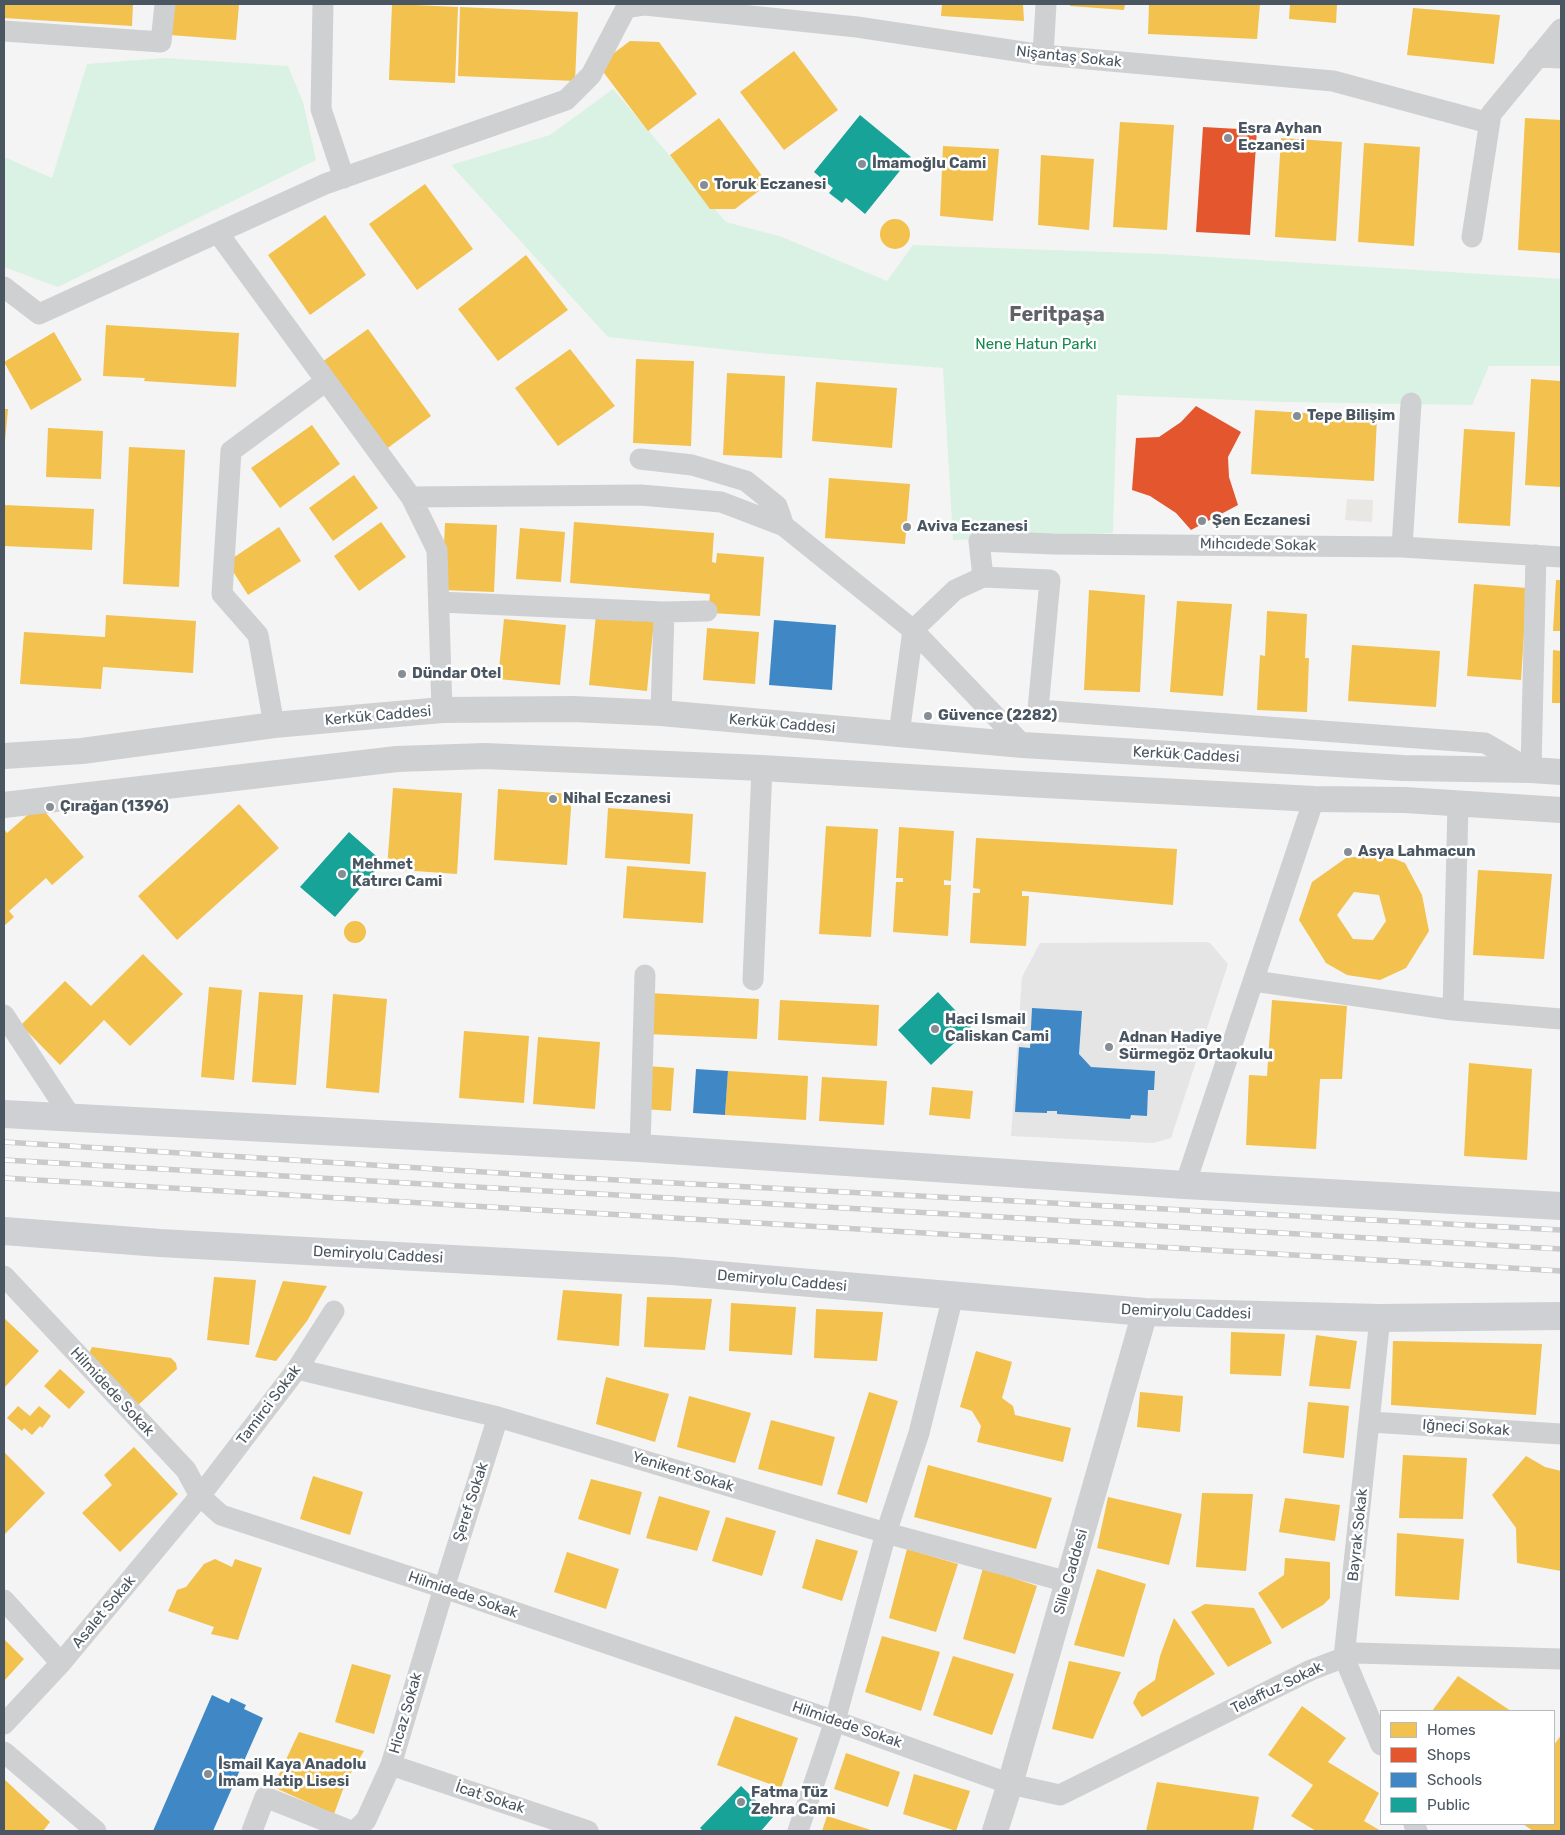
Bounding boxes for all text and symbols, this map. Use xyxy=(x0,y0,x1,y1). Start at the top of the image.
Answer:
street label: Nişantaş Sokak xyxy=(1015,43,1123,71)
place label: Esra Ayhan Eczanesi xyxy=(1238,120,1322,155)
marker: Esra Ayhan Eczanesi xyxy=(1222,132,1234,144)
place label: İmamoğlu Cami xyxy=(872,155,986,173)
marker: İmamoğlu Cami xyxy=(856,158,868,170)
place label: Toruk Eczanesi xyxy=(714,176,826,194)
marker: Toruk Eczanesi xyxy=(698,179,710,191)
district label: Feritpaşa xyxy=(1009,303,1105,327)
park label: Nene Hatun Parkı xyxy=(975,336,1097,354)
place label: Tepe Bilişim xyxy=(1307,407,1395,425)
marker: Tepe Bilişim xyxy=(1291,410,1303,422)
place label: Şen Eczanesi xyxy=(1212,512,1310,530)
marker: Şen Eczanesi xyxy=(1196,515,1208,527)
place label: Aviva Eczanesi xyxy=(917,518,1028,536)
marker: Aviva Eczanesi xyxy=(901,521,913,533)
street label: Mıhcıdede Sokak xyxy=(1200,535,1316,555)
place label: Dündar Otel xyxy=(412,665,501,683)
marker: Dündar Otel xyxy=(396,668,408,680)
street label: Kerkük Caddesi xyxy=(324,702,432,730)
place label: Güvence (2282) xyxy=(938,707,1057,725)
street label: Kerkük Caddesi xyxy=(728,710,836,738)
marker: Güvence (2282) xyxy=(922,710,934,722)
street label: Kerkük Caddesi xyxy=(1132,743,1240,767)
place label: Nihal Eczanesi xyxy=(563,790,671,808)
marker: Nihal Eczanesi xyxy=(547,793,559,805)
place label: Çırağan (1396) xyxy=(60,798,169,816)
marker: Çırağan (1396) xyxy=(44,801,56,813)
place label: Asya Lahmacun xyxy=(1358,843,1476,861)
marker: Asya Lahmacun xyxy=(1342,846,1354,858)
place label: Mehmet Katırcı Cami xyxy=(352,856,442,891)
marker: Mehmet Katırcı Cami xyxy=(336,868,348,880)
place label: Haci Ismail Caliskan Cami xyxy=(945,1011,1049,1046)
marker: Haci Ismail Caliskan Cami xyxy=(929,1023,941,1035)
place label: Adnan Hadiye Sürmegöz Ortaokulu xyxy=(1119,1029,1273,1064)
marker: Adnan Hadiye Sürmegöz Ortaokulu xyxy=(1103,1041,1115,1053)
street label: Demiryolu Caddesi xyxy=(313,1243,443,1267)
street label: Demiryolu Caddesi xyxy=(716,1266,848,1296)
street label: Demiryolu Caddesi xyxy=(1121,1301,1251,1323)
street label: Hilmidede Sokak xyxy=(66,1344,158,1440)
street label: Tamirci Sokak xyxy=(233,1362,305,1448)
street label: Iğneci Sokak xyxy=(1422,1416,1510,1440)
street label: Yenikent Sokak xyxy=(630,1448,736,1496)
street label: Şeref Sokak xyxy=(450,1460,492,1544)
street label: Bayrak Sokak xyxy=(1344,1488,1372,1582)
street label: Sille Caddesi xyxy=(1050,1527,1092,1617)
street label: Hilmidede Sokak xyxy=(406,1568,520,1622)
street label: Asalet Sokak xyxy=(68,1572,140,1652)
street label: Telaffuz Sokak xyxy=(1228,1658,1326,1718)
street label: Hicaz Sokak xyxy=(386,1670,426,1756)
street label: Hilmidede Sokak xyxy=(790,1698,904,1752)
legend xyxy=(1380,1710,1555,1825)
text: Homes xyxy=(1427,1721,1476,1739)
text: Shops xyxy=(1427,1746,1471,1764)
place label: İsmail Kaya Anadolu İmam Hatip Lisesi xyxy=(218,1756,366,1791)
marker: İsmail Kaya Anadolu İmam Hatip Lisesi xyxy=(202,1768,214,1780)
text: Schools xyxy=(1427,1771,1482,1789)
street label: İcat Sokak xyxy=(453,1778,527,1818)
place label: Fatma Tüz Zehra Cami xyxy=(751,1784,835,1819)
marker: Fatma Tüz Zehra Cami xyxy=(735,1796,747,1808)
text: Public xyxy=(1427,1796,1470,1814)

